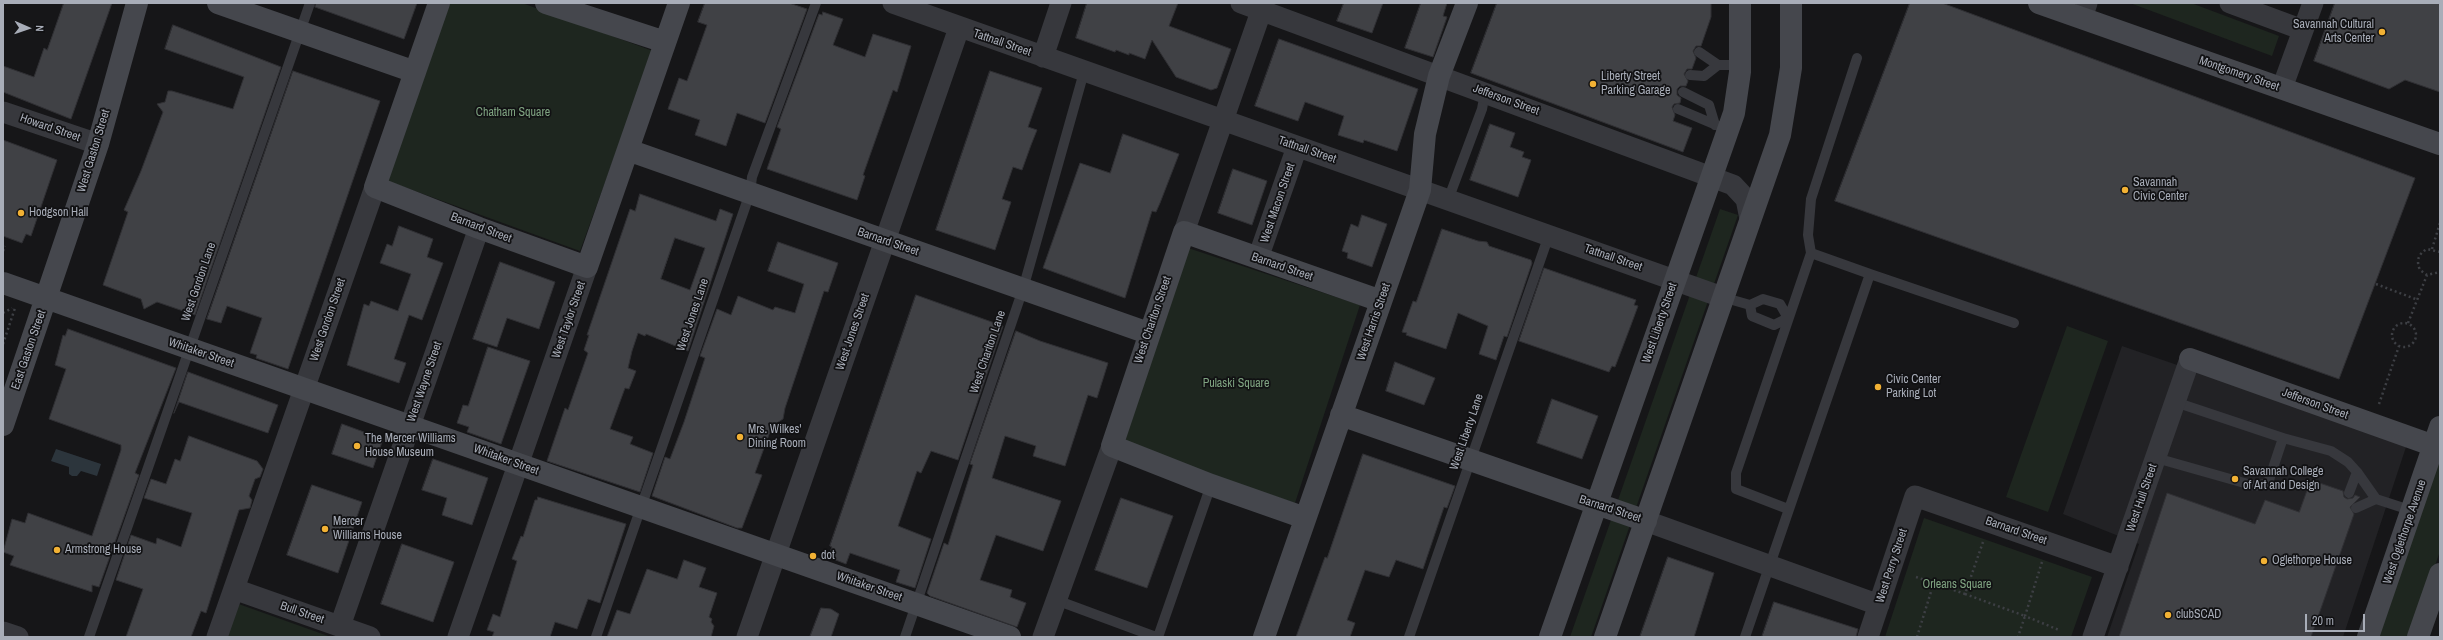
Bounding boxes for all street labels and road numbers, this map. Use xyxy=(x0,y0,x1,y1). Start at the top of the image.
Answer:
street label: Tattnall Street xyxy=(971,26,1033,60)
street label: Montgomery Street xyxy=(2197,54,2281,94)
street label: Jefferson Street xyxy=(1471,81,1541,119)
street label: West Gaston Street xyxy=(75,108,113,194)
street label: Howard Street xyxy=(18,111,82,145)
street label: Tattnall Street xyxy=(1276,133,1338,167)
street label: West Macon Street xyxy=(1258,161,1298,245)
street label: Barnard Street xyxy=(449,210,513,246)
street label: Barnard Street xyxy=(855,225,921,259)
street label: West Gordon Lane xyxy=(179,241,219,323)
street label: Tattnall Street xyxy=(1582,241,1644,275)
street label: Barnard Street xyxy=(1249,250,1315,284)
street label: West Charlton Street xyxy=(1131,275,1175,365)
street label: West Gordon Street xyxy=(307,277,349,363)
street label: West Jones Lane xyxy=(674,277,712,353)
street label: West Taylor Street xyxy=(549,280,589,360)
street label: West Harris Street xyxy=(1354,281,1394,363)
street label: West Liberty Street xyxy=(1640,281,1680,365)
street label: West Jones Street xyxy=(833,292,873,372)
street label: East Gaston Street xyxy=(9,308,49,392)
street label: West Charlton Lane xyxy=(967,309,1009,395)
street label: Whitaker Street xyxy=(166,335,236,371)
street label: West Wayne Street xyxy=(404,340,446,424)
street label: Jefferson Street xyxy=(2280,385,2350,423)
street label: West Liberty Lane xyxy=(1447,392,1487,472)
street label: Whitaker Street xyxy=(471,442,541,478)
street label: West Hull Street xyxy=(2124,462,2160,534)
street label: West Oglethorpe Avenue xyxy=(2380,478,2430,586)
street label: Barnard Street xyxy=(1577,492,1643,526)
street label: Barnard Street xyxy=(1983,514,2049,548)
street label: West Perry Street xyxy=(1873,527,1911,605)
street label: Whitaker Street xyxy=(834,569,904,605)
street label: Bull Street xyxy=(278,599,326,627)

